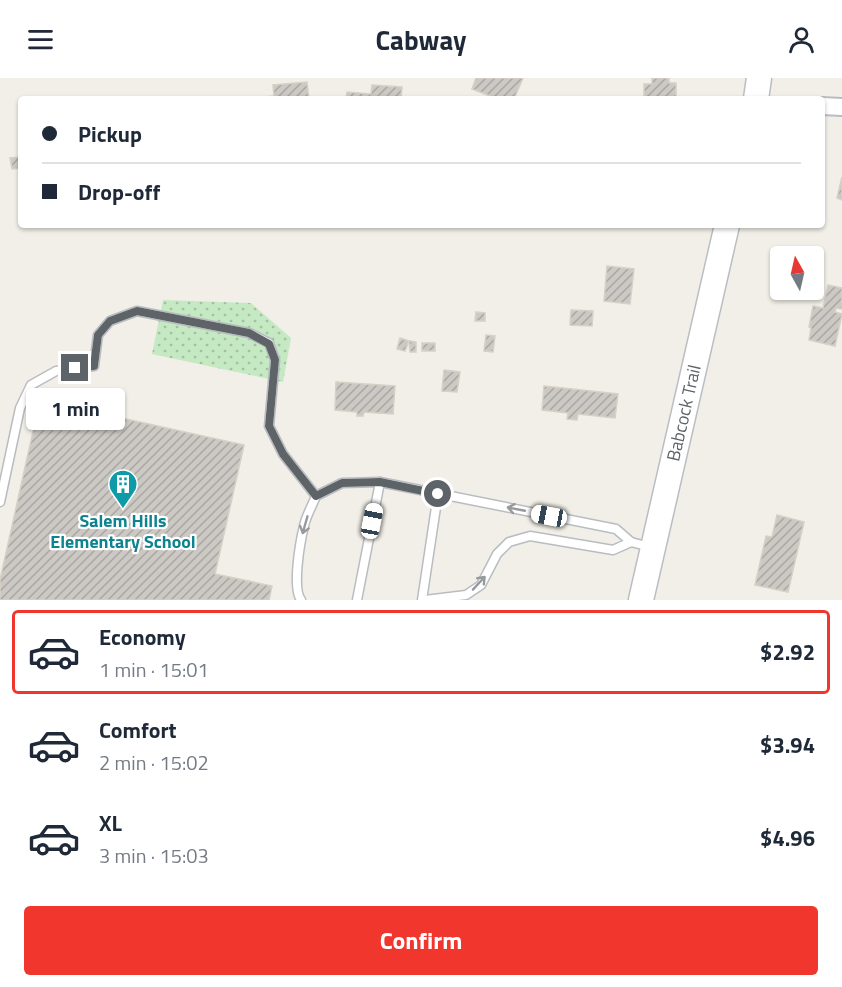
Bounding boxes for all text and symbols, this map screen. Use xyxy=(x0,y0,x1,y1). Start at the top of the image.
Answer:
text: Cabway xyxy=(375,19,467,60)
icon: menu xyxy=(24,23,57,56)
icon: person xyxy=(785,23,818,56)
text: Pickup xyxy=(78,117,142,151)
text: Drop-off xyxy=(78,175,160,209)
north arrow xyxy=(770,246,824,300)
map controls xyxy=(770,246,824,300)
route end xyxy=(61,354,88,381)
street label: Babcock Trail xyxy=(659,362,708,464)
callout: 1 min xyxy=(26,389,124,431)
text: 1 min xyxy=(51,393,100,424)
building icon: Salem Hills Elementary School xyxy=(107,468,139,510)
route start xyxy=(424,480,451,507)
car xyxy=(360,502,384,540)
one-way arrow xyxy=(507,503,527,514)
car xyxy=(530,504,568,528)
place label: Salem Hills Elementary School xyxy=(50,507,196,555)
one-way arrow xyxy=(299,515,310,534)
one-way arrow xyxy=(472,576,486,591)
text: Economy xyxy=(99,620,186,654)
icon: car xyxy=(27,625,81,679)
text: $2.92 xyxy=(760,635,815,669)
text: 1 min · 15:01 xyxy=(99,654,209,685)
text: Comfort xyxy=(99,713,177,747)
icon: car xyxy=(27,718,81,772)
text: $3.94 xyxy=(760,728,815,762)
text: 2 min · 15:02 xyxy=(99,747,209,778)
text: XL xyxy=(99,806,122,840)
icon: car xyxy=(27,811,81,865)
text: $4.96 xyxy=(760,821,815,855)
text: 3 min · 15:03 xyxy=(99,840,209,871)
button: Confirm xyxy=(24,906,818,975)

